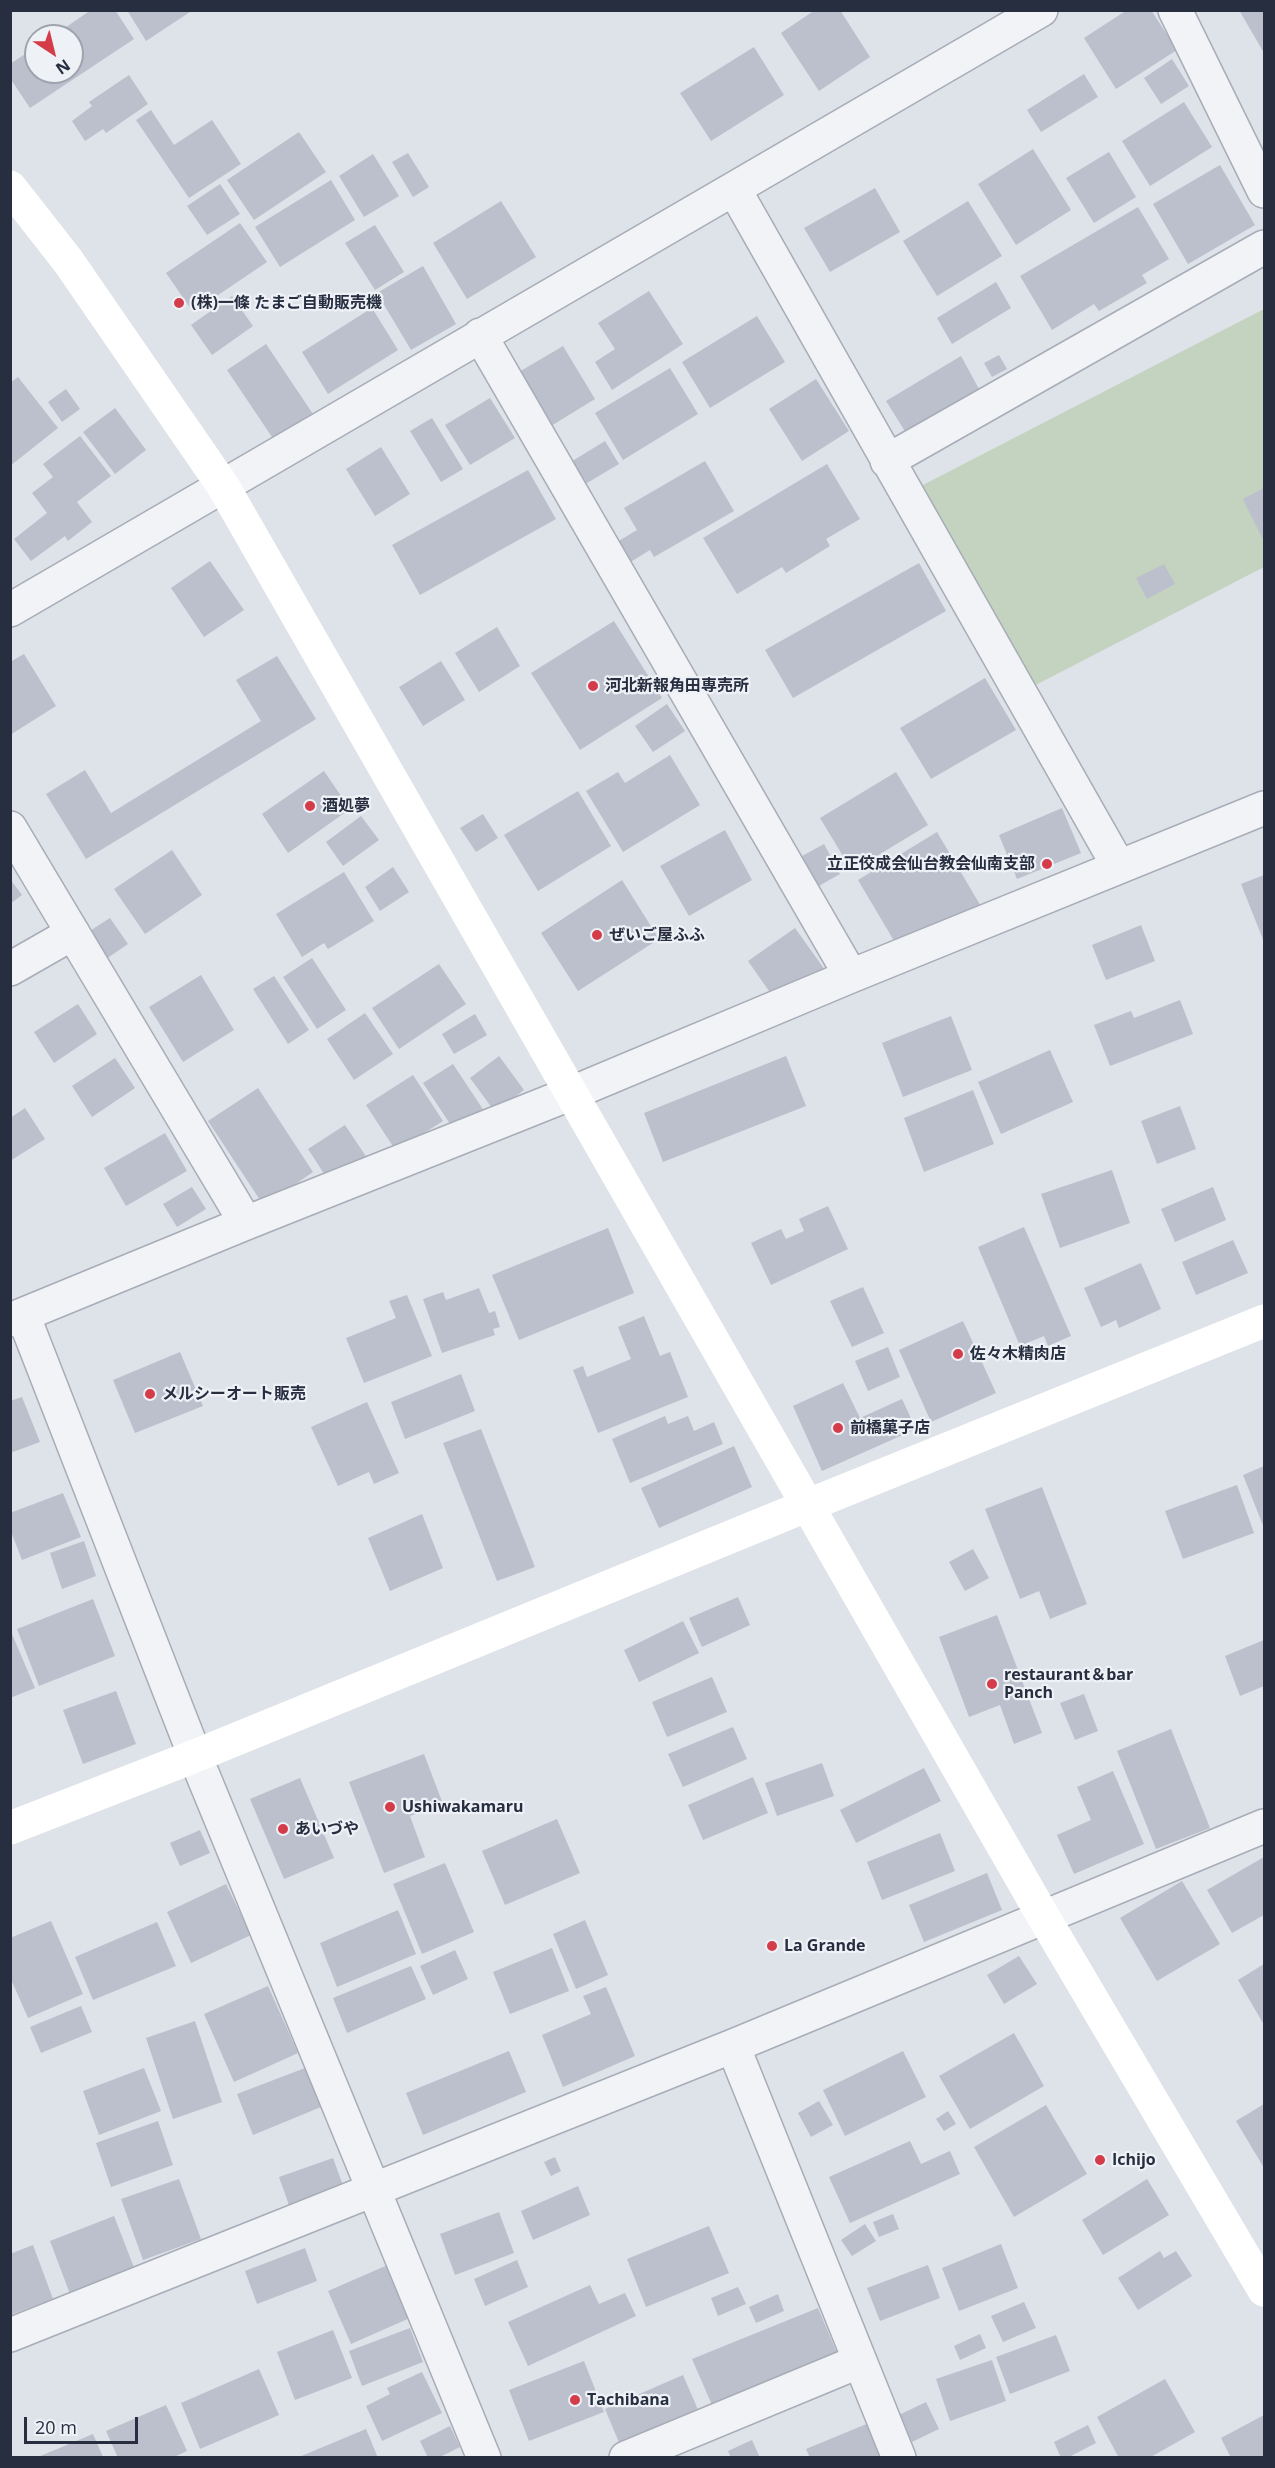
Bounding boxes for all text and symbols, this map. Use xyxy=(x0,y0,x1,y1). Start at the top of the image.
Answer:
north arrow xyxy=(24,24,84,84)
text: N xyxy=(52,54,75,80)
place label: (株)一條 たまご自動販売機 xyxy=(191,293,382,313)
marker: (株)一條 たまご自動販売機 xyxy=(172,296,186,310)
place label: 河北新報角田専売所 xyxy=(605,676,749,696)
marker: 河北新報角田専売所 xyxy=(586,679,600,693)
place label: 酒処夢 xyxy=(322,796,370,816)
marker: 酒処夢 xyxy=(303,799,317,813)
place label: 立正佼成会仙台教会仙南支部 xyxy=(827,854,1035,874)
marker: 立正佼成会仙台教会仙南支部 xyxy=(1040,857,1054,871)
place label: ぜいご屋ふふ xyxy=(609,925,705,945)
marker: ぜいご屋ふふ xyxy=(590,928,604,942)
place label: 佐々木精肉店 xyxy=(970,1344,1066,1364)
marker: 佐々木精肉店 xyxy=(951,1347,965,1361)
place label: メルシーオート販売 xyxy=(162,1384,306,1404)
marker: メルシーオート販売 xyxy=(143,1387,157,1401)
place label: 前橋菓子店 xyxy=(850,1418,930,1438)
marker: 前橋菓子店 xyxy=(831,1421,845,1435)
place label: restaurant＆bar Panch xyxy=(1004,1665,1133,1703)
marker: restaurant＆bar Panch xyxy=(985,1677,999,1691)
place label: Ushiwakamaru xyxy=(402,1797,524,1817)
marker: Ushiwakamaru xyxy=(383,1800,397,1814)
place label: あいづや xyxy=(295,1819,359,1839)
marker: あいづや xyxy=(276,1822,290,1836)
place label: La Grande xyxy=(784,1936,865,1956)
marker: La Grande xyxy=(765,1939,779,1953)
place label: Ichijo xyxy=(1112,2150,1156,2170)
marker: Ichijo xyxy=(1093,2153,1107,2167)
place label: Tachibana xyxy=(587,2390,670,2410)
marker: Tachibana xyxy=(568,2393,582,2407)
scale bar xyxy=(27,2405,141,2443)
text: 20 m xyxy=(35,2415,77,2439)

